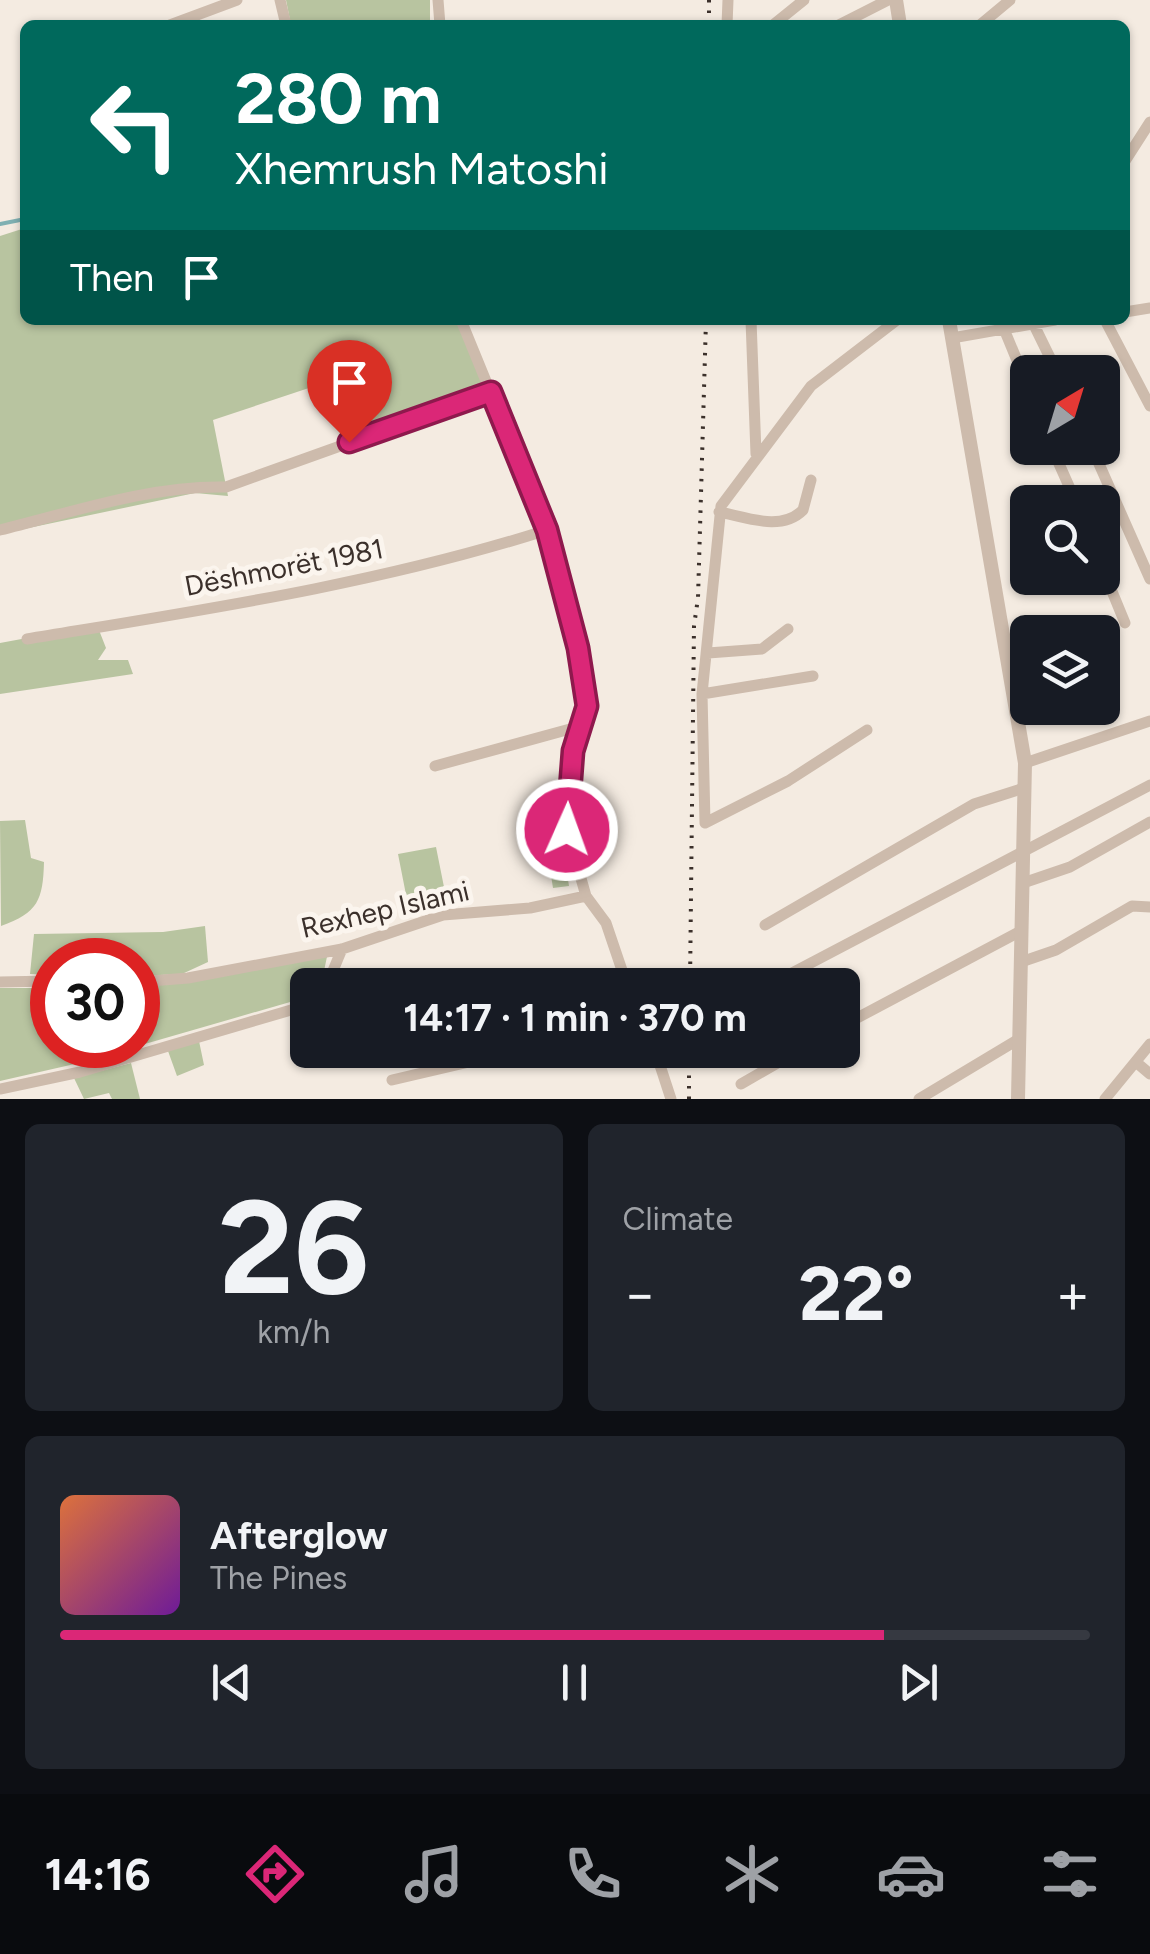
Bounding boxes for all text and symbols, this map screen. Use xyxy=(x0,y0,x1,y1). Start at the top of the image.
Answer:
text: 280 m xyxy=(235,56,441,141)
icon: left xyxy=(70,60,200,190)
text: Xhemrush Matoshi xyxy=(235,141,609,195)
icon: arrive xyxy=(174,250,229,305)
text: Then xyxy=(70,255,154,301)
pin xyxy=(307,340,392,443)
icon: arrive xyxy=(322,355,377,410)
north arrow xyxy=(1010,355,1120,465)
map controls xyxy=(1010,355,1120,725)
button: search xyxy=(1010,485,1120,595)
street label: Dëshmorët 1981 xyxy=(182,531,386,603)
button: layers xyxy=(1010,615,1120,725)
position arrow xyxy=(515,778,619,882)
street label: Rexhep Islami xyxy=(297,873,473,945)
speed limit sign: 30 xyxy=(30,938,160,1068)
text: 14:17 · 1 min · 370 m xyxy=(403,995,747,1041)
text: 26 xyxy=(218,1170,369,1326)
text: Climate xyxy=(623,1200,733,1238)
text: 22° xyxy=(799,1249,914,1339)
text: − xyxy=(623,1261,657,1327)
text: + xyxy=(1056,1261,1090,1327)
text: km/h xyxy=(257,1313,330,1351)
text: Afterglow xyxy=(210,1513,388,1559)
text: The Pines xyxy=(210,1559,347,1597)
icon: previous xyxy=(204,1655,259,1710)
icon: pause xyxy=(547,1655,602,1710)
icon: next xyxy=(891,1655,946,1710)
icon: directions xyxy=(240,1839,310,1909)
icon: music xyxy=(399,1839,469,1909)
icon: phone xyxy=(558,1839,628,1909)
icon: climate xyxy=(717,1839,787,1909)
icon: car xyxy=(876,1839,946,1909)
icon: filters xyxy=(1035,1839,1105,1909)
text: 14:16 xyxy=(45,1847,151,1901)

